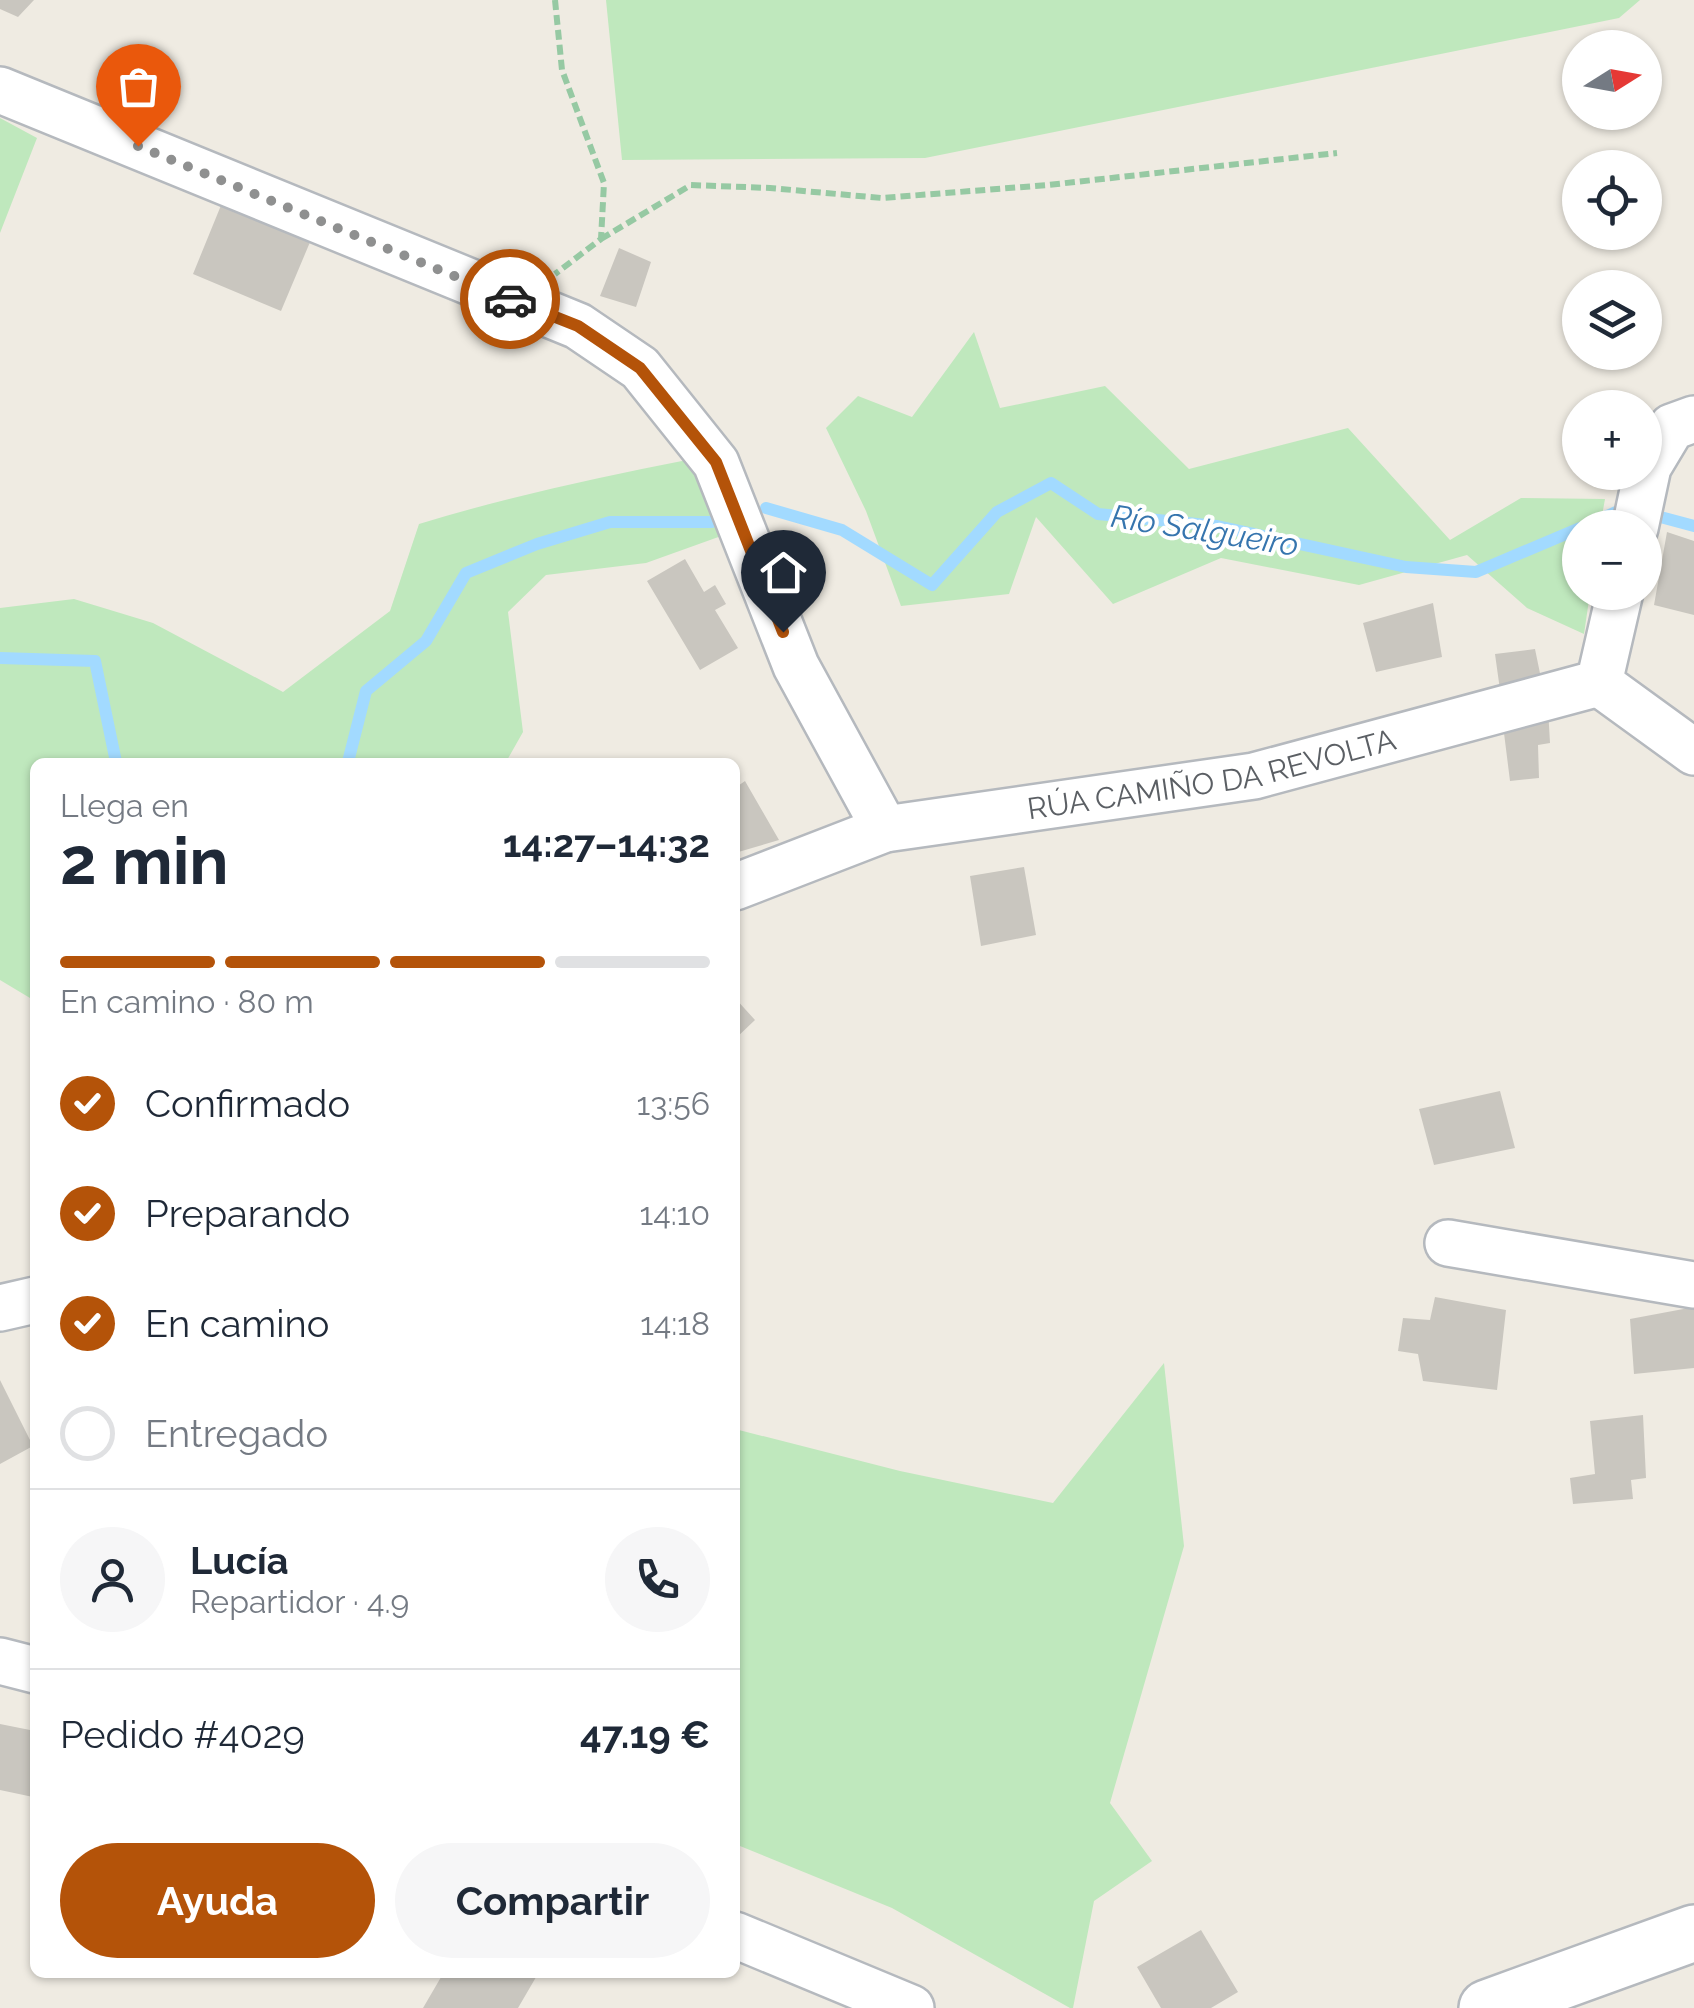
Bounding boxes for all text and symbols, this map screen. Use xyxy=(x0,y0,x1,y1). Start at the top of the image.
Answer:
north arrow xyxy=(1562,30,1662,130)
map controls xyxy=(1562,30,1662,610)
pin xyxy=(96,44,181,147)
icon: bag xyxy=(111,59,166,114)
button: locate xyxy=(1562,150,1662,250)
courier xyxy=(460,249,560,349)
button: layers xyxy=(1562,270,1662,370)
icon: car xyxy=(483,272,538,327)
button: + xyxy=(1562,390,1662,490)
water label: Río Salgueiro xyxy=(1109,497,1301,563)
button: − xyxy=(1562,510,1662,610)
pin xyxy=(741,530,826,633)
icon: home xyxy=(756,545,811,600)
street label: RÚA CAMIÑO DA REVOLTA xyxy=(1025,721,1399,826)
text: Llega en xyxy=(60,787,189,824)
text: 14:27–14:32 xyxy=(503,821,710,866)
text: 2 min xyxy=(60,823,229,899)
text: En camino · 80 m xyxy=(60,983,314,1020)
icon: check xyxy=(60,1076,115,1131)
text: Confirmado xyxy=(145,1081,350,1126)
text: 13:56 xyxy=(636,1085,710,1122)
icon: check xyxy=(60,1186,115,1241)
text: Preparando xyxy=(145,1191,350,1236)
text: 14:10 xyxy=(640,1195,710,1232)
icon: check xyxy=(60,1296,115,1351)
text: En camino xyxy=(145,1301,329,1346)
text: 14:18 xyxy=(640,1305,710,1342)
text: Entregado xyxy=(145,1411,328,1456)
button: person xyxy=(60,1527,165,1632)
button: phone xyxy=(605,1527,710,1632)
text: Lucía xyxy=(190,1538,289,1583)
text: Repartidor · 4.9 xyxy=(190,1583,409,1620)
text: Pedido #4029 xyxy=(60,1712,305,1757)
text: 47.19 € xyxy=(580,1712,710,1757)
button: Ayuda xyxy=(60,1843,375,1958)
button: Compartir xyxy=(395,1843,710,1958)

